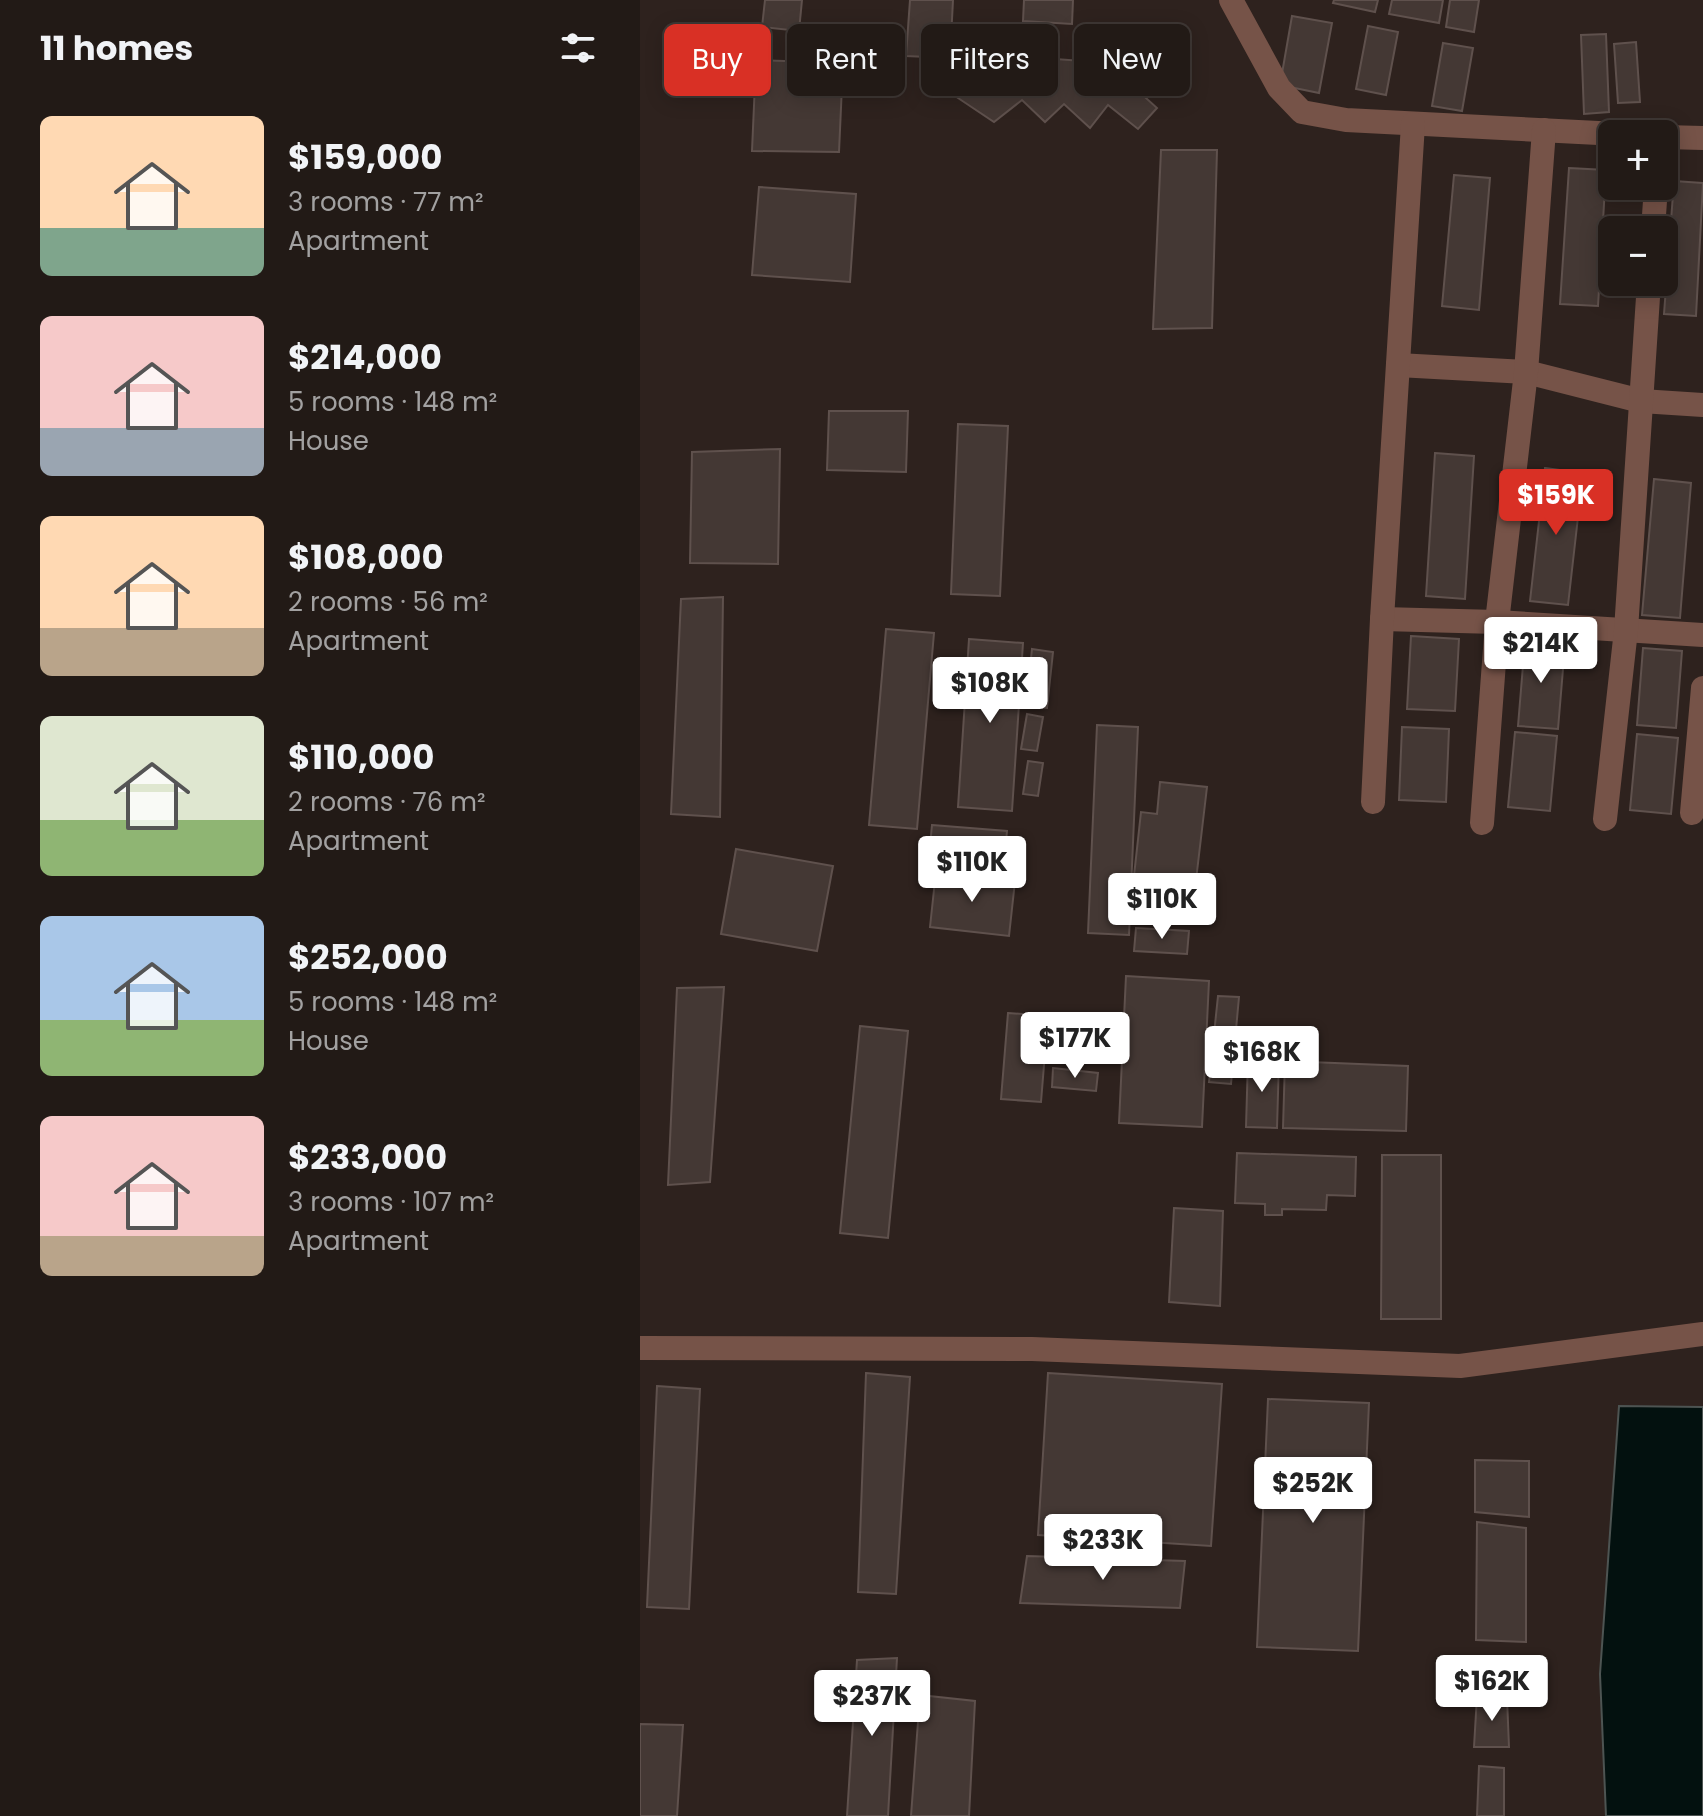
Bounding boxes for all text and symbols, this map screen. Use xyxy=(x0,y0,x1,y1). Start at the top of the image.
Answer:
text: 11 homes xyxy=(40,24,193,72)
chip: Buy xyxy=(664,24,771,96)
chip: Rent xyxy=(787,24,905,96)
chip: Filters xyxy=(921,24,1058,96)
chip: New xyxy=(1074,24,1190,96)
icon: filters xyxy=(556,26,600,70)
map controls xyxy=(1598,120,1678,296)
button: + xyxy=(1598,120,1678,200)
text: $159,000 xyxy=(288,133,442,181)
icon: home xyxy=(104,148,200,244)
text: 3 rooms · 77 m² xyxy=(288,184,484,220)
button: − xyxy=(1598,216,1678,296)
text: Apartment xyxy=(288,223,429,259)
text: $214,000 xyxy=(288,333,442,381)
icon: home xyxy=(104,348,200,444)
text: 5 rooms · 148 m² xyxy=(288,384,497,420)
text: House xyxy=(288,423,369,459)
pin: $159K xyxy=(1500,469,1612,537)
text: $159K xyxy=(1517,477,1595,513)
text: $108,000 xyxy=(288,533,444,581)
icon: home xyxy=(104,548,200,644)
text: 2 rooms · 56 m² xyxy=(288,584,488,620)
pin: $214K xyxy=(1485,617,1597,685)
text: Apartment xyxy=(288,623,429,659)
text: $214K xyxy=(1502,625,1580,661)
pin: $108K xyxy=(934,657,1046,725)
text: $108K xyxy=(951,665,1029,701)
text: $110,000 xyxy=(288,733,434,781)
icon: home xyxy=(104,748,200,844)
text: 2 rooms · 76 m² xyxy=(288,784,486,820)
text: Apartment xyxy=(288,823,429,859)
pin: $110K xyxy=(916,836,1028,904)
text: $110K xyxy=(936,844,1008,880)
pin: $110K xyxy=(1106,873,1218,941)
text: $110K xyxy=(1126,881,1198,917)
text: $252,000 xyxy=(288,933,448,981)
icon: home xyxy=(104,948,200,1044)
text: 5 rooms · 148 m² xyxy=(288,984,497,1020)
pin: $177K xyxy=(1019,1012,1131,1080)
text: $177K xyxy=(1039,1020,1111,1056)
text: House xyxy=(288,1023,369,1059)
pin: $168K xyxy=(1206,1026,1318,1094)
text: $168K xyxy=(1223,1034,1301,1070)
text: $233,000 xyxy=(288,1133,447,1181)
icon: home xyxy=(104,1148,200,1244)
text: 3 rooms · 107 m² xyxy=(288,1184,494,1220)
text: Apartment xyxy=(288,1223,429,1259)
pin: $252K xyxy=(1257,1457,1369,1525)
text: $252K xyxy=(1272,1465,1354,1501)
pin: $233K xyxy=(1047,1514,1159,1582)
text: $233K xyxy=(1062,1522,1144,1558)
pin: $162K xyxy=(1436,1655,1548,1723)
text: $162K xyxy=(1454,1663,1530,1699)
pin: $237K xyxy=(816,1670,928,1738)
text: $237K xyxy=(832,1678,912,1714)

